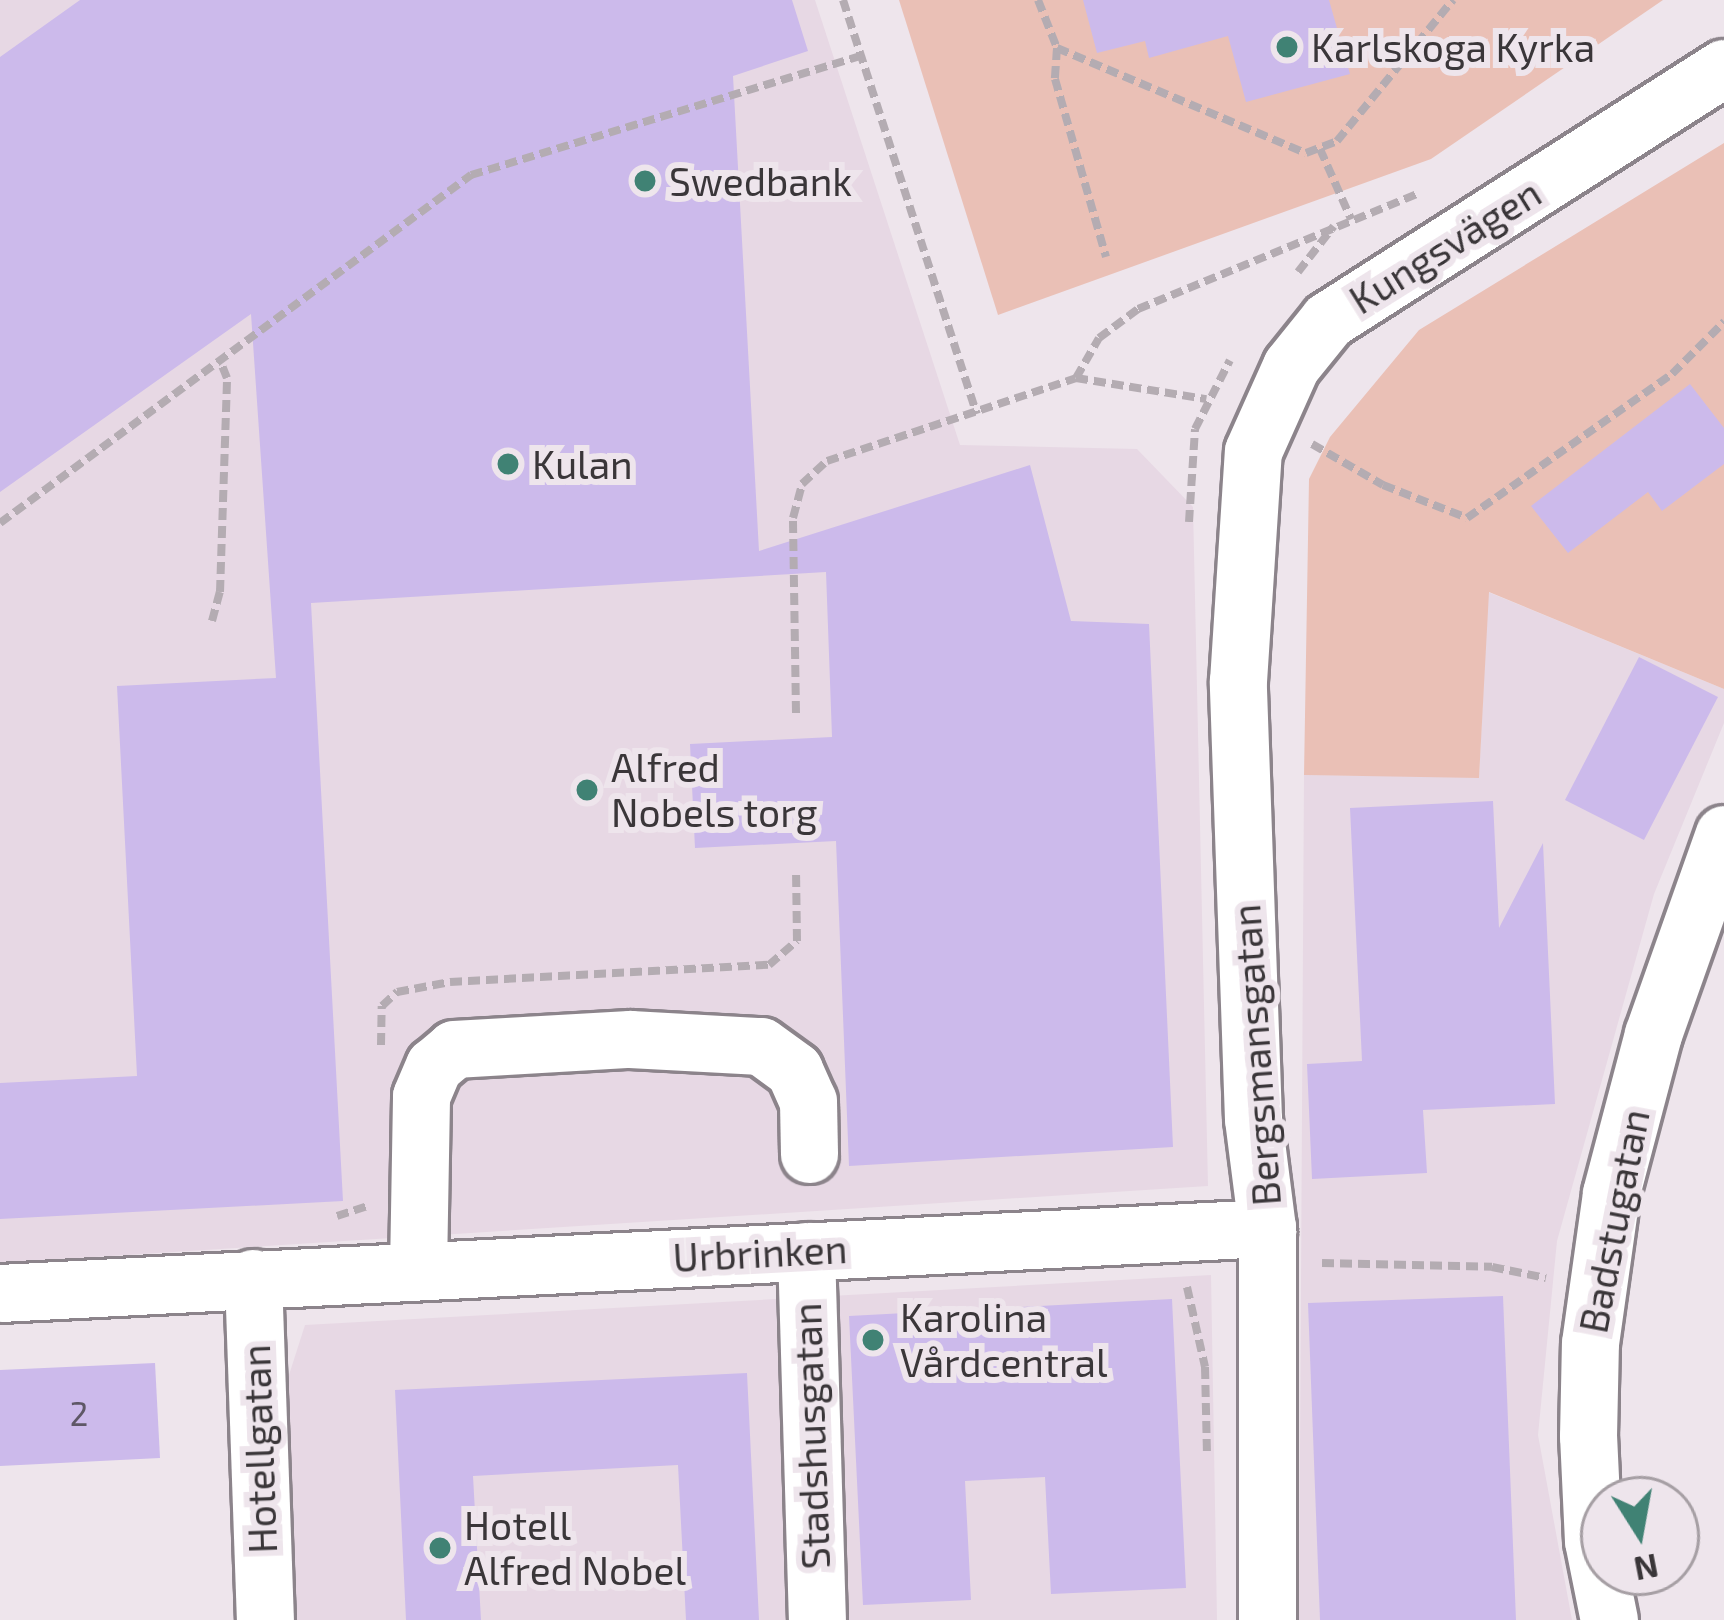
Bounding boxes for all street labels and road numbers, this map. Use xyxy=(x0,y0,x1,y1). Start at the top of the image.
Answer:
street label: Kungsvägen xyxy=(1341,169,1549,323)
street label: Bergsmansgatan xyxy=(1222,903,1290,1207)
street label: Badstugatan xyxy=(1569,1105,1659,1337)
street label: Urbrinken xyxy=(672,1225,848,1281)
street label: Stadshusgatan xyxy=(783,1302,839,1570)
street label: Hotellgatan xyxy=(232,1344,286,1554)

